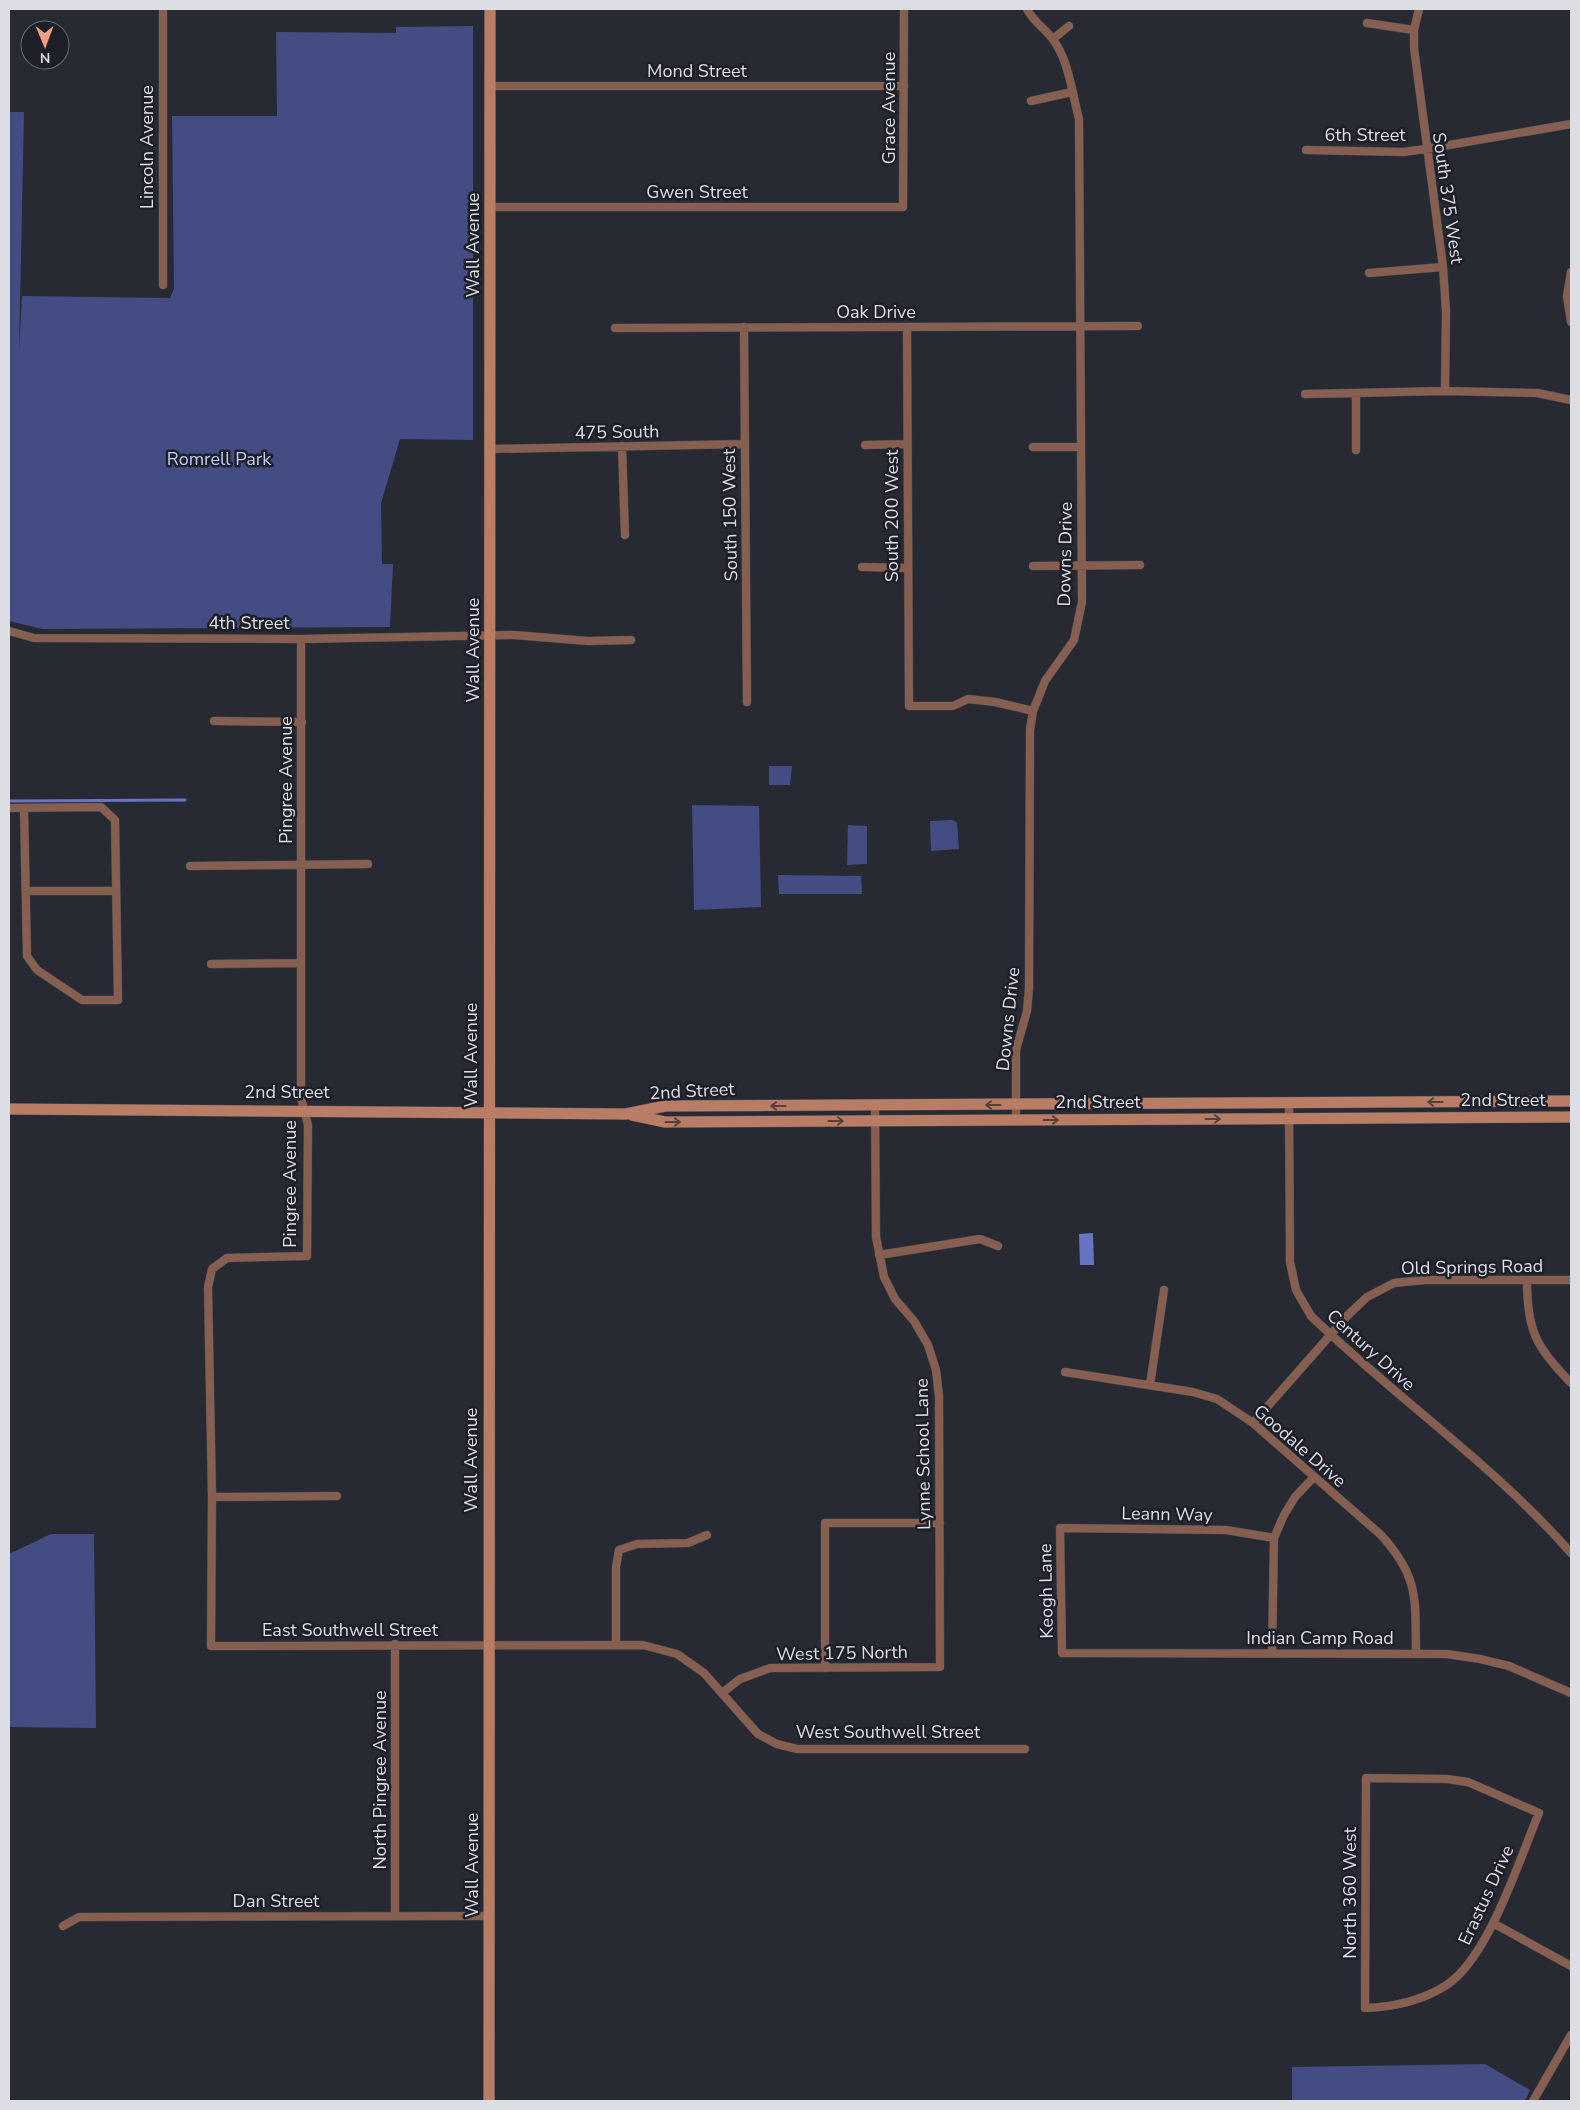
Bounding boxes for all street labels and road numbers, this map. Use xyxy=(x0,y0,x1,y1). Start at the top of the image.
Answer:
street label: Grace Avenue xyxy=(877,52,901,164)
street label: Mond Street xyxy=(647,59,748,83)
street label: Lincoln Avenue xyxy=(135,85,159,209)
street label: 6th Street xyxy=(1324,123,1406,147)
street label: South 375 West xyxy=(1427,131,1469,266)
street label: Gwen Street xyxy=(646,180,748,204)
street label: Wall Avenue xyxy=(461,193,485,297)
street label: Oak Drive xyxy=(836,300,916,324)
street label: 475 South xyxy=(574,419,660,445)
street label: South 150 West xyxy=(717,448,743,581)
street label: South 200 West xyxy=(880,449,904,582)
street label: Downs Drive xyxy=(1052,502,1078,606)
street label: Wall Avenue xyxy=(461,598,485,702)
street label: 4th Street xyxy=(208,611,290,635)
street label: Pingree Avenue xyxy=(274,716,298,844)
street label: Downs Drive xyxy=(991,966,1025,1072)
street label: Wall Avenue xyxy=(459,1003,483,1107)
street label: 2nd Street xyxy=(649,1077,736,1105)
street label: 2nd Street xyxy=(244,1080,330,1104)
street label: 2nd Street xyxy=(1460,1088,1546,1112)
street label: 2nd Street xyxy=(1055,1090,1141,1114)
street label: Pingree Avenue xyxy=(278,1120,302,1248)
street label: Old Springs Road xyxy=(1401,1254,1543,1280)
street label: Century Drive xyxy=(1322,1304,1420,1396)
street label: Lynne School Lane xyxy=(910,1378,936,1530)
street label: Goodale Drive xyxy=(1249,1399,1351,1493)
street label: Wall Avenue xyxy=(459,1408,483,1512)
street label: Leann Way xyxy=(1121,1501,1214,1527)
street label: Keogh Lane xyxy=(1033,1543,1059,1639)
street label: East Southwell Street xyxy=(262,1618,439,1642)
street label: Indian Camp Road xyxy=(1246,1626,1394,1650)
street label: West 175 North xyxy=(776,1640,908,1666)
street label: North Pingree Avenue xyxy=(368,1690,392,1870)
street label: West Southwell Street xyxy=(796,1720,981,1744)
street label: Wall Avenue xyxy=(460,1813,484,1917)
street label: North 360 West xyxy=(1338,1826,1362,1959)
street label: Erastus Drive xyxy=(1452,1841,1520,1949)
street label: Dan Street xyxy=(233,1889,320,1913)

